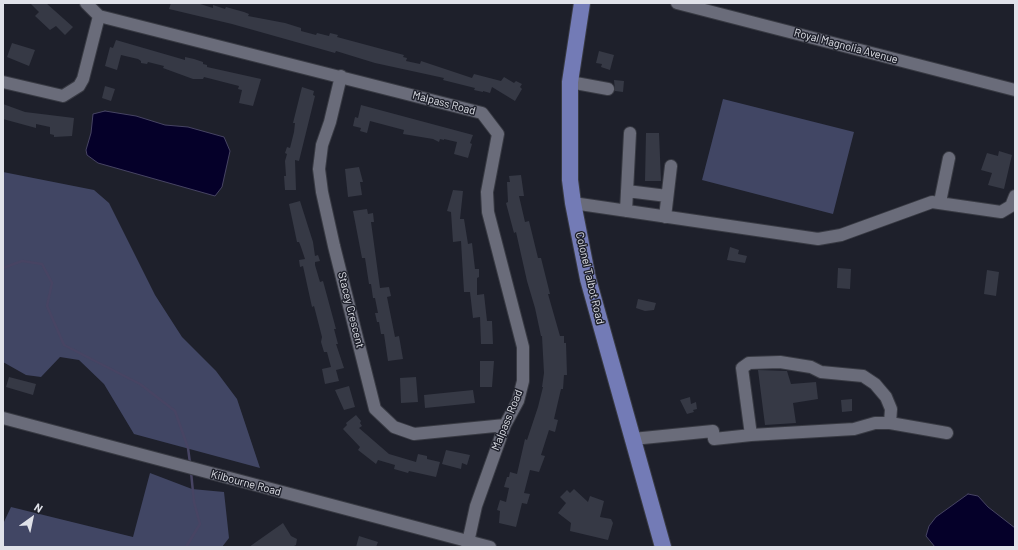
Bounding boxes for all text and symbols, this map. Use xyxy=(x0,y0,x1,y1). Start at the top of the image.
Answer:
street label: Royal Magnolia Avenue xyxy=(793,26,899,66)
street label: Malpass Road xyxy=(411,88,477,118)
street label: Colonel Talbot Road xyxy=(573,231,607,325)
street label: Stacey Crescent xyxy=(335,271,367,349)
street label: Malpass Road xyxy=(489,388,525,452)
street label: Kilbourne Road xyxy=(209,467,283,499)
north arrow xyxy=(12,498,52,538)
text: N xyxy=(32,500,45,515)

